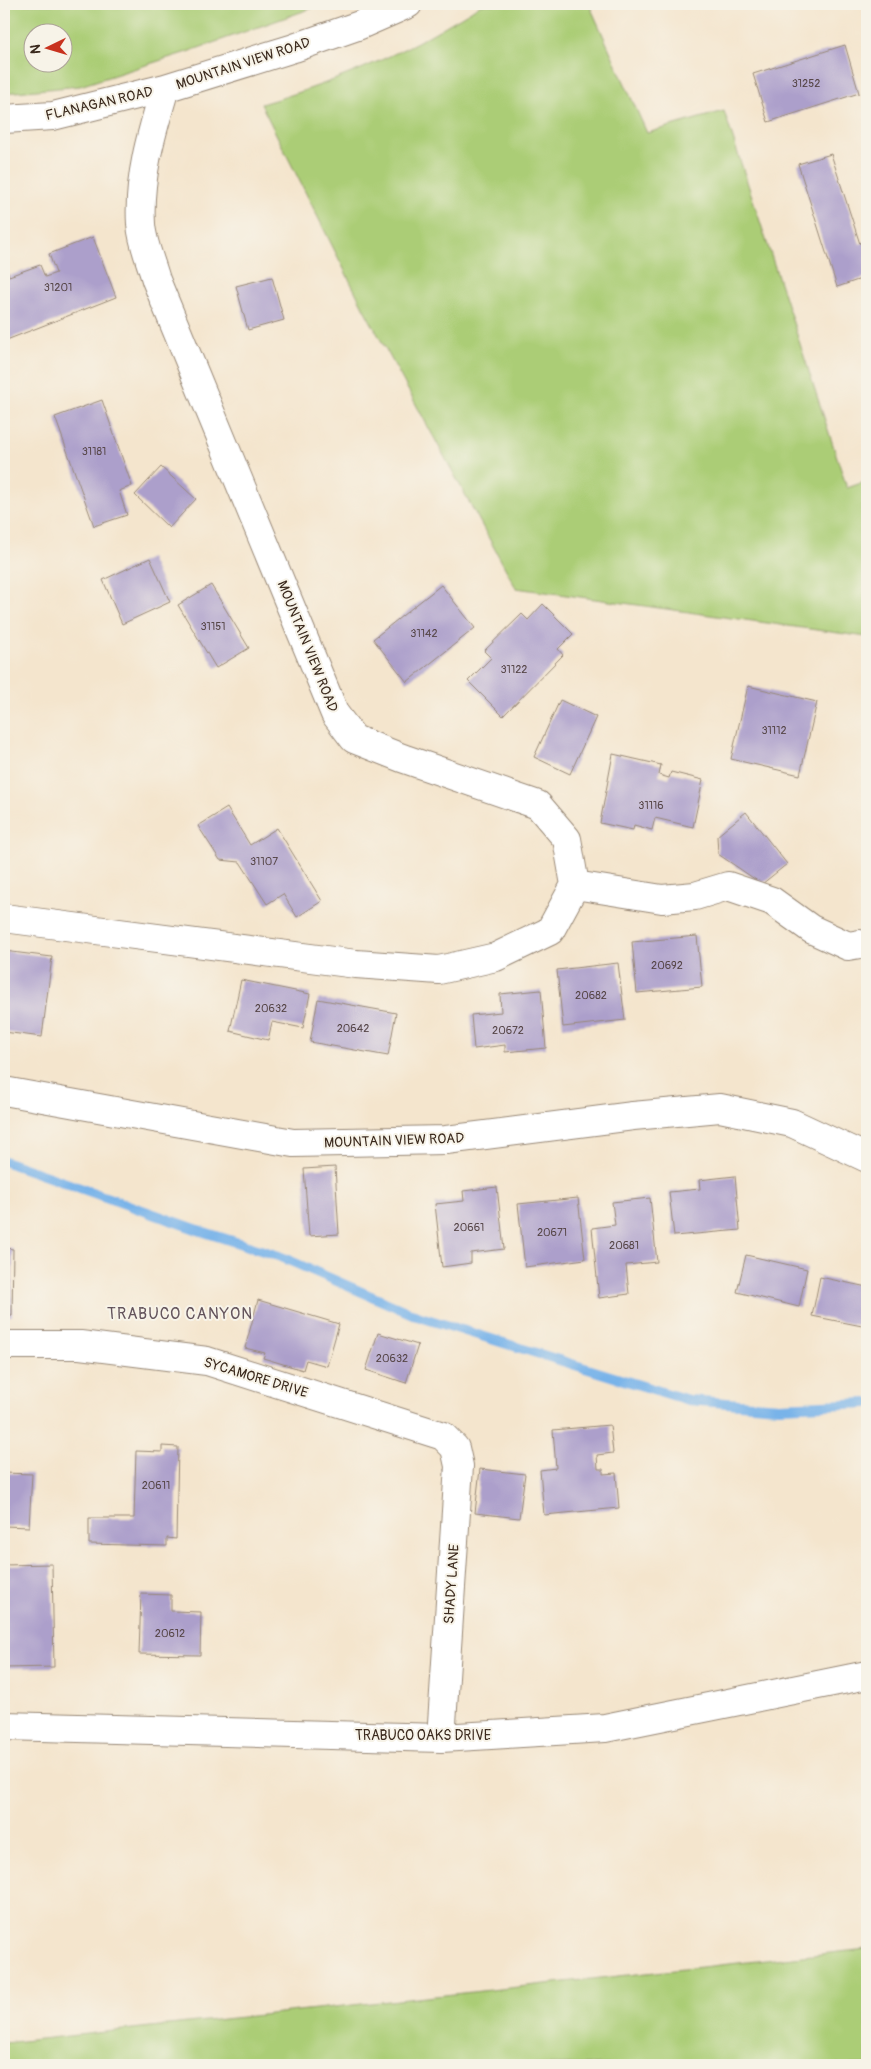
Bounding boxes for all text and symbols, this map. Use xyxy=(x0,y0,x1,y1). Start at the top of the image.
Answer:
north arrow xyxy=(22,22,72,72)
street label: MOUNTAIN VIEW ROAD xyxy=(174,34,313,93)
text: N xyxy=(27,44,44,55)
house number: 31252 xyxy=(792,77,820,90)
street label: FLANAGAN ROAD xyxy=(44,83,155,124)
house number: 31201 xyxy=(44,281,72,294)
house number: 31181 xyxy=(82,445,106,458)
street label: MOUNTAIN VIEW ROAD xyxy=(273,578,342,715)
house number: 31151 xyxy=(200,620,226,633)
house number: 31142 xyxy=(410,627,438,640)
house number: 31122 xyxy=(500,663,528,676)
house number: 31112 xyxy=(761,724,787,737)
house number: 31116 xyxy=(638,799,664,812)
house number: 31107 xyxy=(250,855,278,868)
house number: 20692 xyxy=(651,959,683,972)
house number: 20682 xyxy=(575,989,607,1002)
house number: 20632 xyxy=(255,1002,287,1015)
house number: 20642 xyxy=(337,1022,369,1035)
house number: 20672 xyxy=(492,1024,524,1037)
street label: MOUNTAIN VIEW ROAD xyxy=(324,1130,465,1151)
house number: 20661 xyxy=(454,1221,484,1234)
house number: 20671 xyxy=(537,1226,567,1239)
house number: 20681 xyxy=(609,1239,639,1252)
district label: TRABUCO CANYON xyxy=(107,1304,253,1324)
house number: 20632 xyxy=(376,1352,408,1365)
street label: SYCAMORE DRIVE xyxy=(202,1354,310,1401)
house number: 20611 xyxy=(142,1479,170,1492)
street label: SHADY LANE xyxy=(440,1544,463,1624)
house number: 20612 xyxy=(155,1627,185,1640)
street label: TRABUCO OAKS DRIVE xyxy=(355,1727,491,1744)

